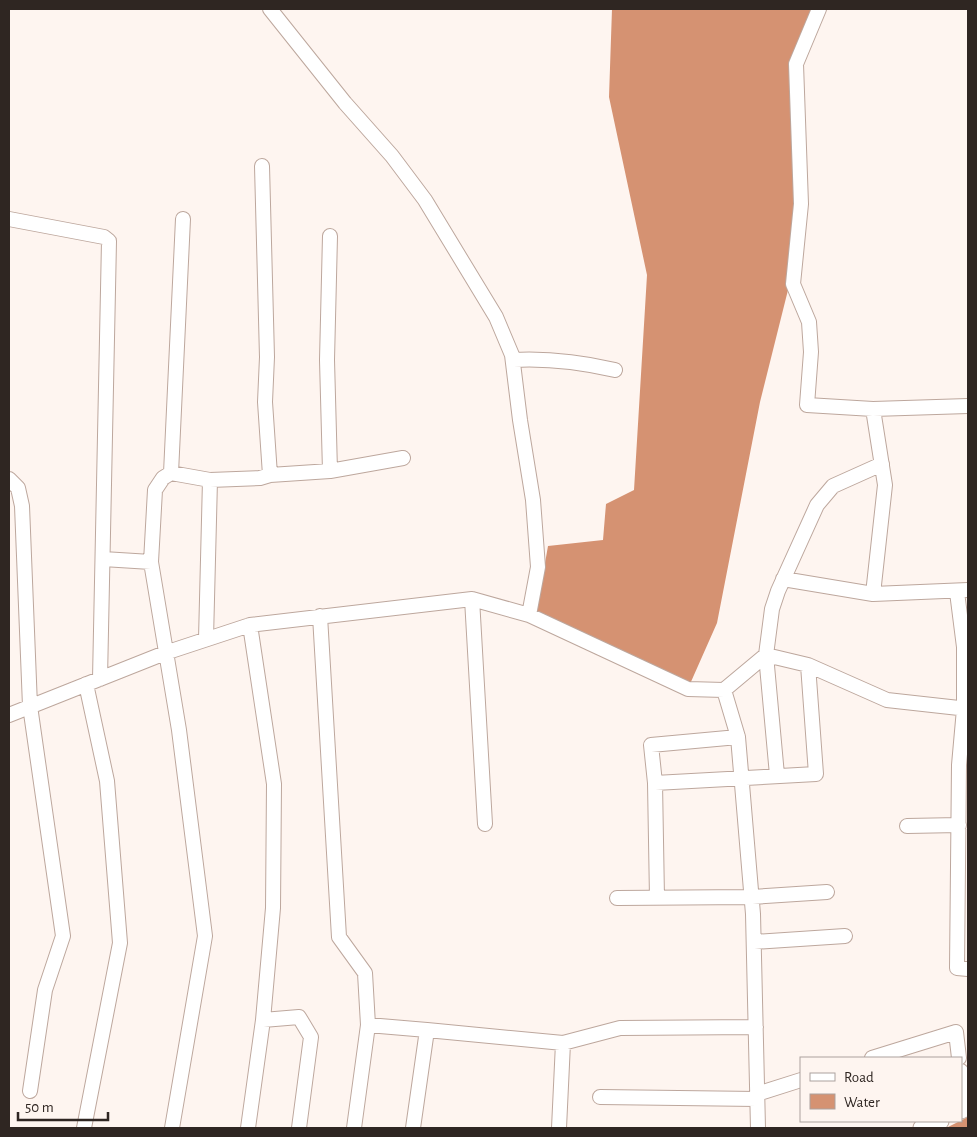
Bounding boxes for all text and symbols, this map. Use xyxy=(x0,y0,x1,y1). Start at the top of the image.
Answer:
legend xyxy=(800,1057,962,1122)
text: Road xyxy=(844,1070,874,1085)
scale bar xyxy=(18,1090,108,1122)
text: Water xyxy=(844,1095,880,1110)
text: 50 m xyxy=(25,1100,54,1115)

